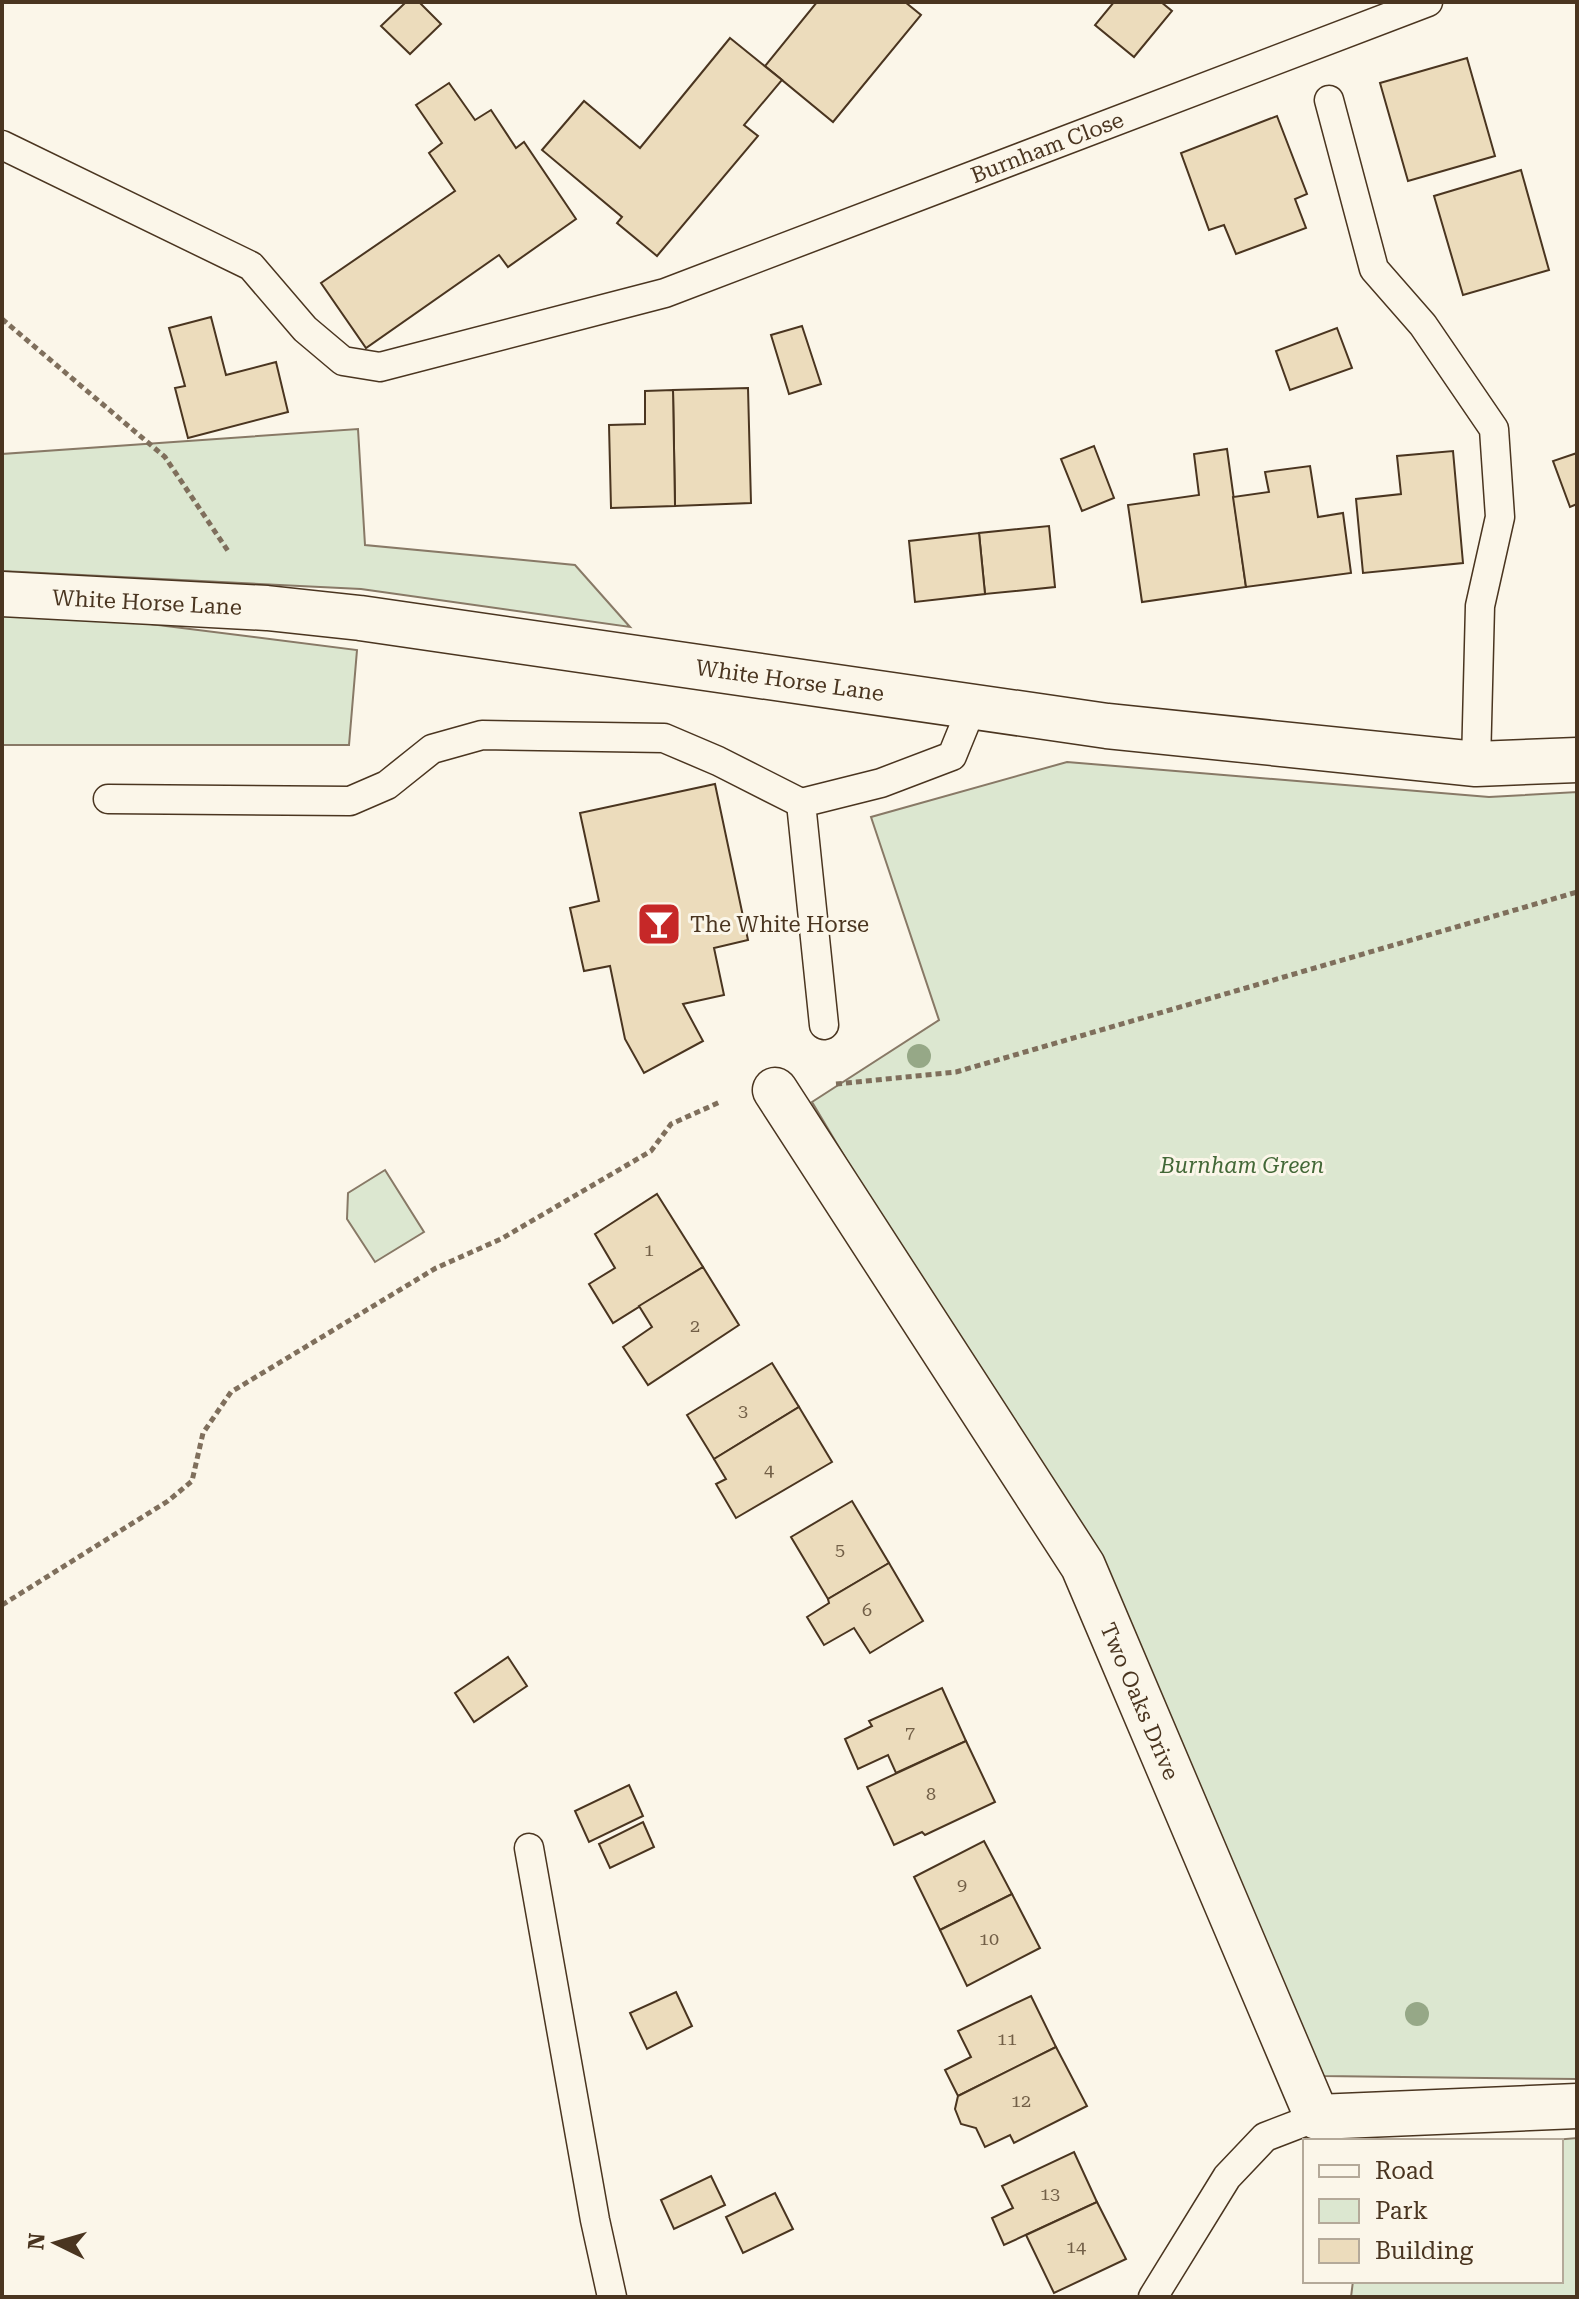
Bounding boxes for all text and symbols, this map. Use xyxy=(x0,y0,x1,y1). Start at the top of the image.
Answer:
street label: Burnham Close xyxy=(967,107,1127,188)
street label: White Horse Lane xyxy=(51,585,243,620)
street label: White Horse Lane xyxy=(694,655,886,706)
bar icon: The White Horse xyxy=(635,900,683,948)
place label: The White Horse xyxy=(690,912,869,937)
park label: Burnham Green xyxy=(1159,1153,1324,1178)
house number: 1 xyxy=(644,1239,654,1260)
house number: 2 xyxy=(690,1315,700,1336)
house number: 3 xyxy=(738,1400,748,1421)
house number: 4 xyxy=(764,1459,774,1480)
house number: 5 xyxy=(835,1539,845,1560)
house number: 6 xyxy=(862,1599,872,1620)
street label: Two Oaks Drive xyxy=(1095,1619,1184,1783)
house number: 7 xyxy=(905,1722,915,1743)
house number: 8 xyxy=(926,1783,936,1804)
house number: 9 xyxy=(957,1874,967,1895)
house number: 10 xyxy=(979,1928,999,1949)
house number: 11 xyxy=(997,2028,1017,2049)
house number: 12 xyxy=(1011,2090,1031,2111)
legend xyxy=(1303,2139,1563,2283)
text: Road xyxy=(1375,2157,1434,2185)
house number: 13 xyxy=(1040,2183,1060,2204)
text: Park xyxy=(1375,2197,1428,2225)
north arrow xyxy=(16,2203,96,2283)
text: N xyxy=(23,2232,50,2251)
house number: 14 xyxy=(1066,2236,1086,2257)
text: Building xyxy=(1375,2237,1473,2265)

